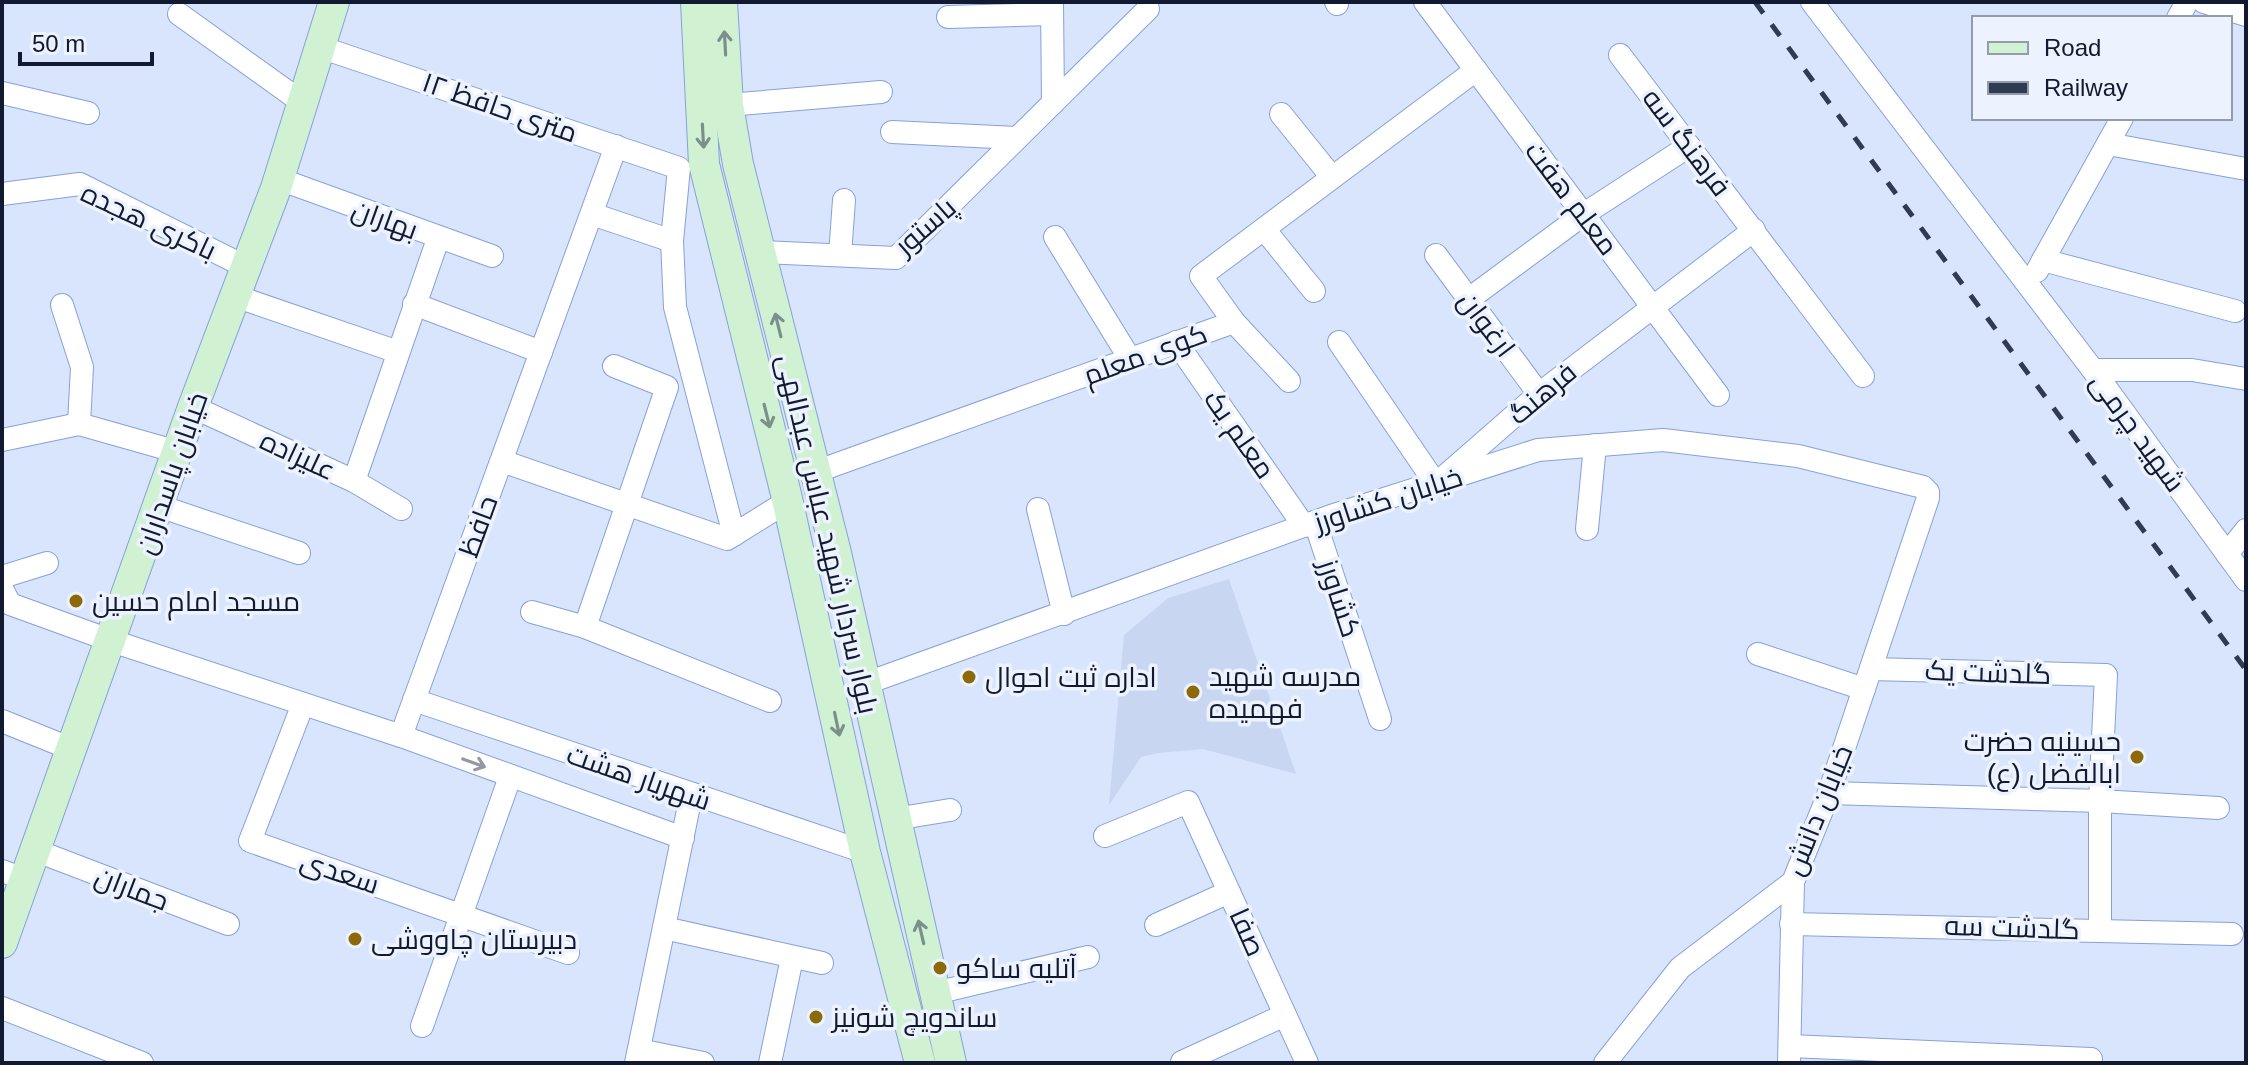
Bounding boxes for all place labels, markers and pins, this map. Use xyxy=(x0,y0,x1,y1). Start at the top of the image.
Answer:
place label: مسجد امام حسین xyxy=(92,586,300,621)
marker: مسجد امام حسین xyxy=(67,592,85,610)
place label: مدرسه شهید فهمیده xyxy=(1209,661,1361,725)
place label: اداره ثبت احوال xyxy=(985,662,1157,694)
marker: اداره ثبت احوال xyxy=(960,668,978,686)
marker: مدرسه شهید فهمیده xyxy=(1184,683,1202,701)
place label: حسینیه حضرت ابالفضل (ع) xyxy=(1964,726,2121,792)
marker: حسینیه حضرت ابالفضل (ع) xyxy=(2128,748,2146,766)
place label: دبیرستان چاووشی xyxy=(371,924,577,958)
marker: دبیرستان چاووشی xyxy=(346,930,364,948)
place label: آتلیه ساکو xyxy=(956,953,1077,984)
marker: آتلیه ساکو xyxy=(931,959,949,977)
place label: ساندویچ شونیز xyxy=(830,1002,997,1036)
marker: ساندویچ شونیز xyxy=(807,1008,825,1026)

